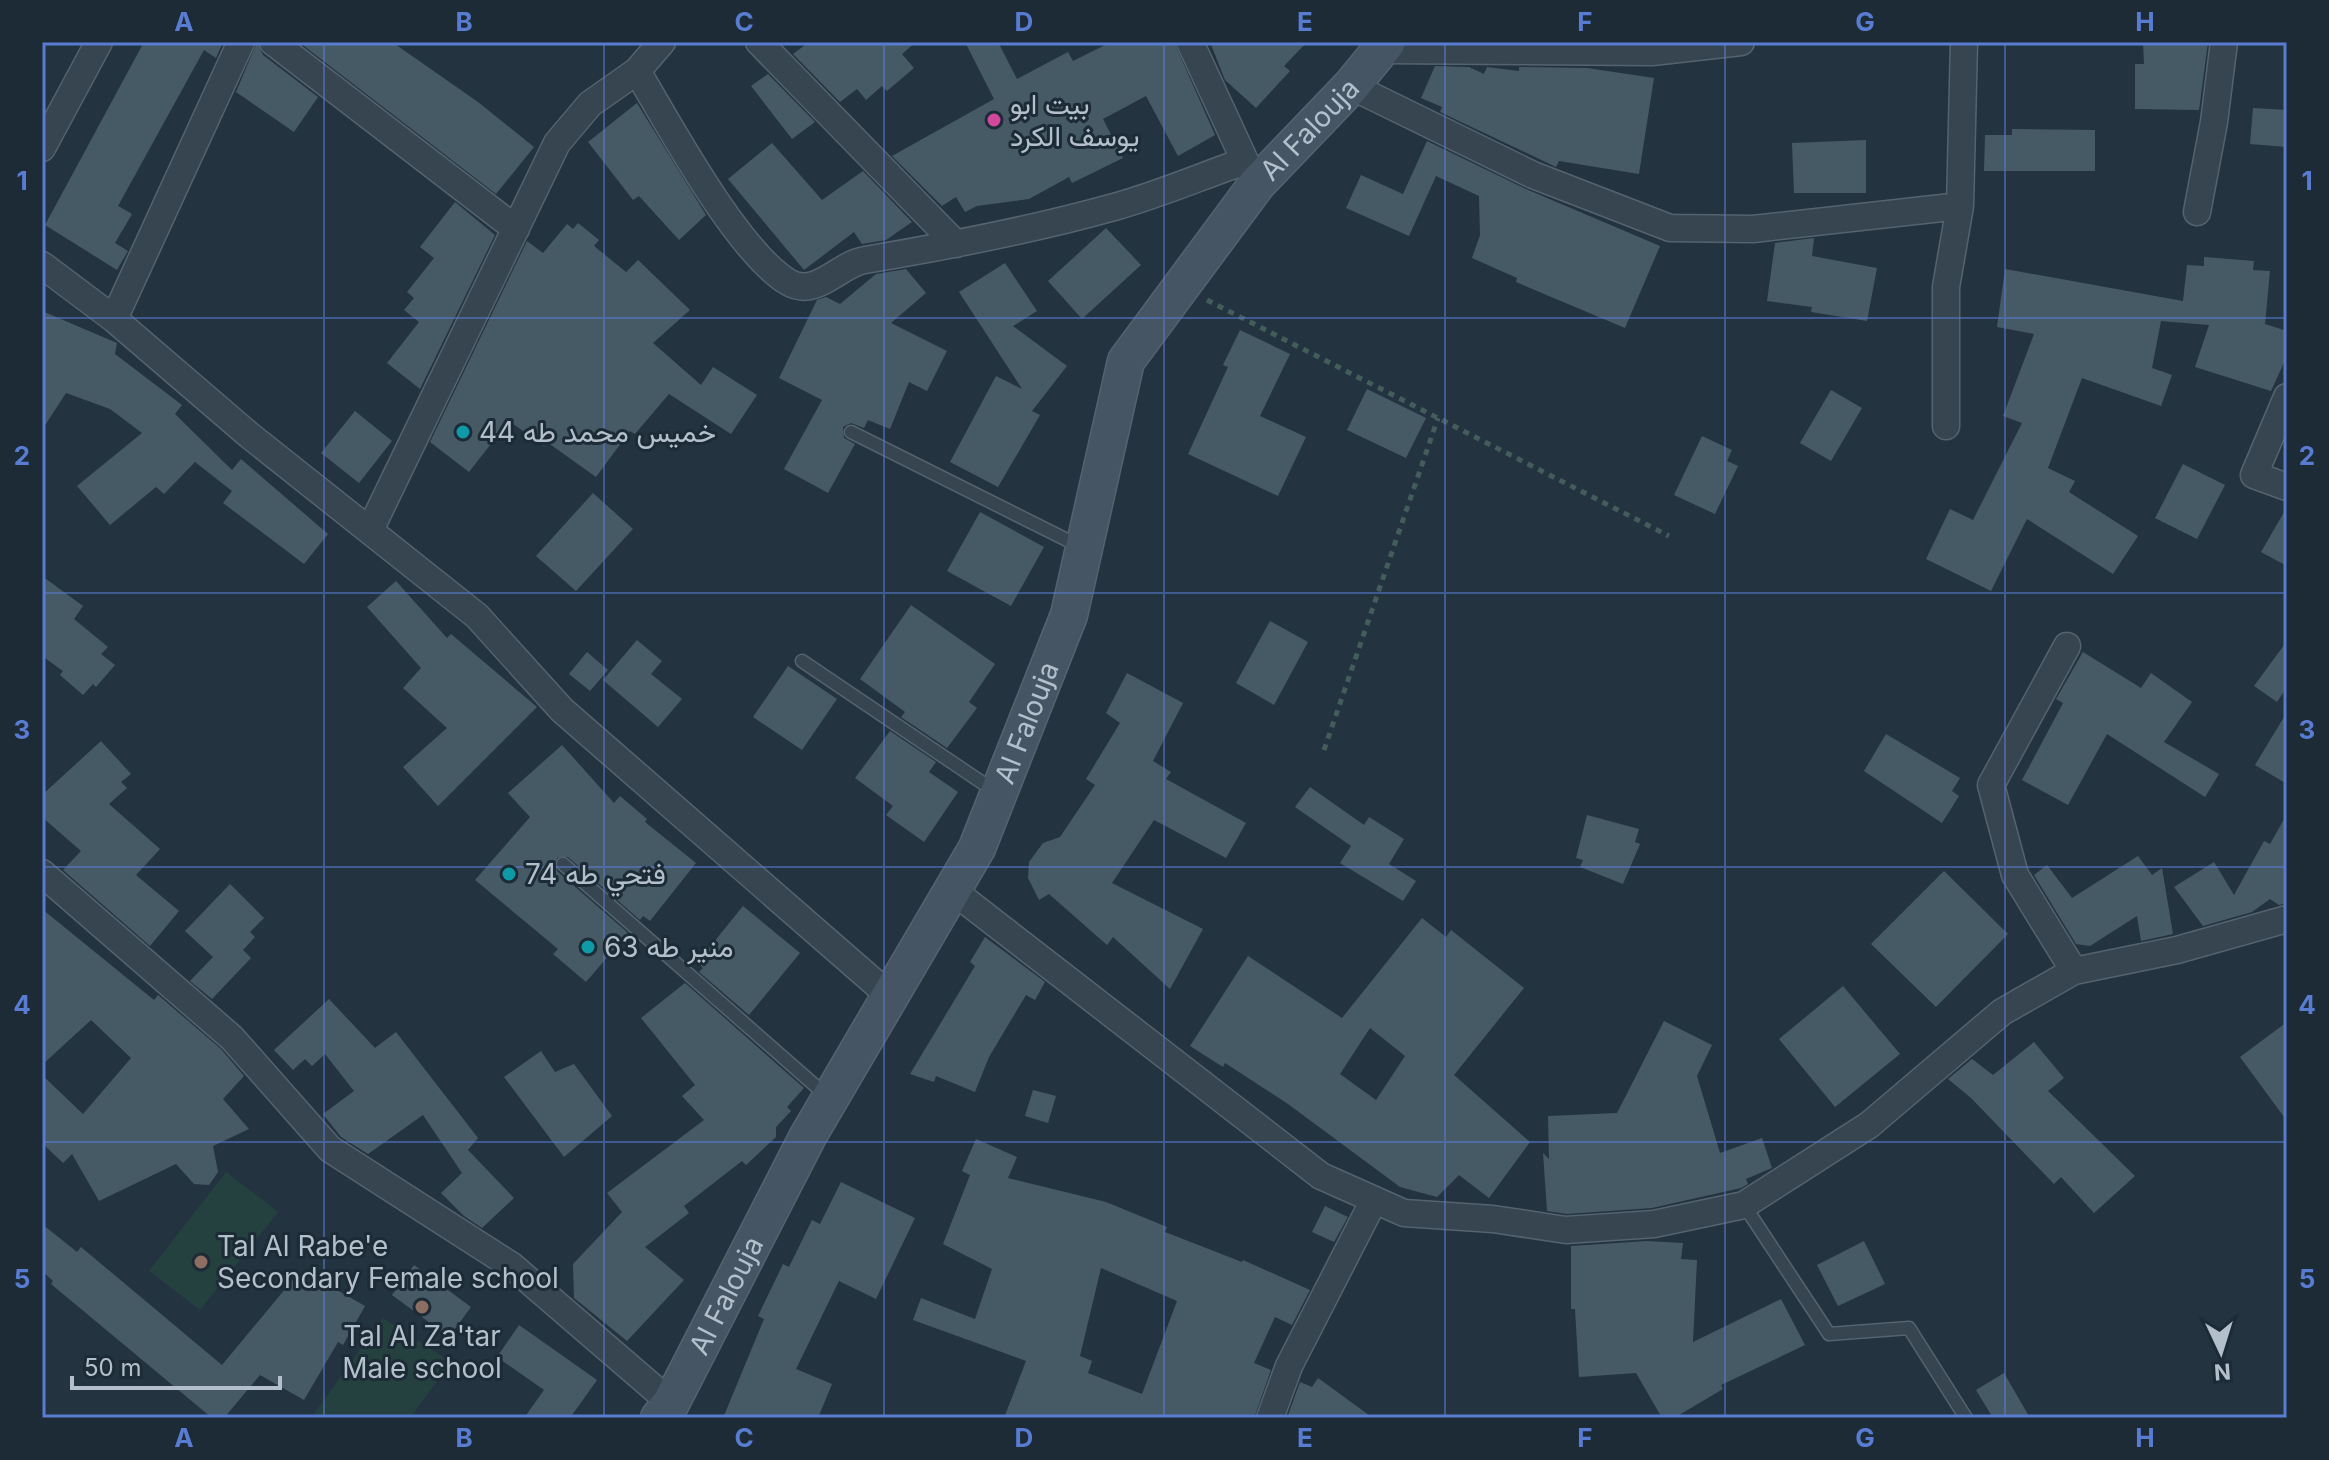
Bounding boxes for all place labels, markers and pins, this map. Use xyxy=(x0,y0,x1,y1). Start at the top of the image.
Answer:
place label: بيت ابو يوسف الكرد xyxy=(1010,87,1140,154)
marker: بيت ابو يوسف الكرد xyxy=(985,111,1003,129)
place label: خميس محمد طه 44 xyxy=(479,415,716,449)
marker: خميس محمد طه 44 xyxy=(454,423,472,441)
place label: فتحي طه 74 xyxy=(525,857,666,897)
marker: فتحي طه 74 xyxy=(500,865,518,883)
place label: منير طه 63 xyxy=(604,930,733,965)
marker: منير طه 63 xyxy=(579,938,597,956)
place label: Tal Al Rabe'e Secondary Female school xyxy=(217,1229,559,1295)
marker: Tal Al Rabe'e Secondary Female school xyxy=(192,1253,210,1271)
marker: Tal Al Za'tar Male school xyxy=(413,1298,431,1316)
place label: Tal Al Za'tar Male school xyxy=(342,1319,502,1385)

